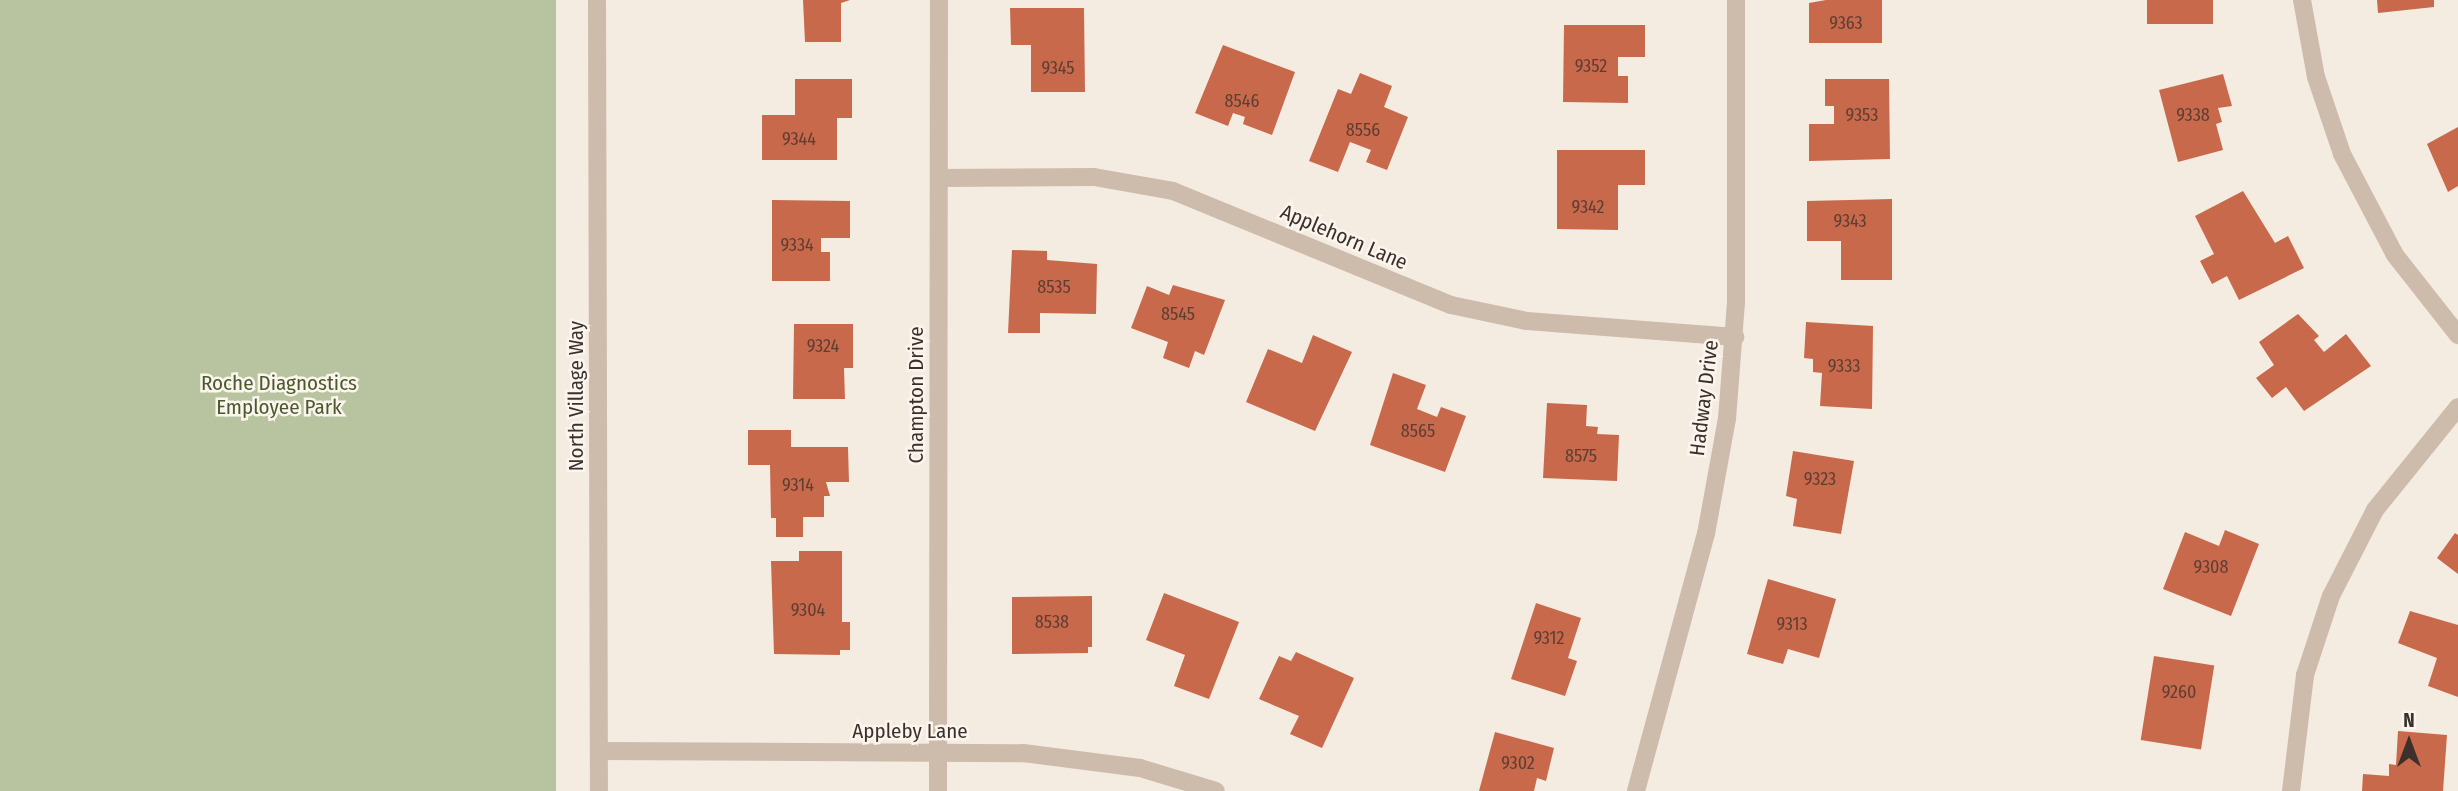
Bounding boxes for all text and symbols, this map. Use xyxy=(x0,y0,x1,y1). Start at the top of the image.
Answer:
house number: 9363 xyxy=(1829,12,1863,34)
house number: 9352 xyxy=(1575,55,1607,77)
house number: 9345 xyxy=(1041,57,1075,79)
house number: 8546 xyxy=(1225,90,1259,112)
house number: 9353 xyxy=(1846,104,1878,126)
house number: 9338 xyxy=(2176,104,2210,126)
house number: 8556 xyxy=(1346,119,1380,141)
house number: 9344 xyxy=(782,128,816,150)
house number: 9342 xyxy=(1572,196,1604,218)
street label: Applehorn Lane xyxy=(1277,199,1411,275)
house number: 9343 xyxy=(1834,210,1866,232)
house number: 9334 xyxy=(780,234,814,256)
house number: 8535 xyxy=(1037,276,1071,298)
house number: 8545 xyxy=(1161,303,1195,325)
street label: North Village Way xyxy=(563,321,589,471)
street label: Champton Drive xyxy=(903,326,929,464)
house number: 9324 xyxy=(807,335,839,357)
street label: Hadway Drive xyxy=(1684,339,1724,457)
house number: 9333 xyxy=(1828,355,1860,377)
park label: Roche Diagnostics Employee Park xyxy=(201,370,357,420)
house number: 8565 xyxy=(1401,420,1435,442)
house number: 8575 xyxy=(1565,445,1597,467)
house number: 9323 xyxy=(1804,468,1836,490)
house number: 9314 xyxy=(782,474,814,496)
house number: 9308 xyxy=(2194,556,2228,578)
house number: 9304 xyxy=(791,599,825,621)
house number: 8538 xyxy=(1035,611,1069,633)
house number: 9313 xyxy=(1776,613,1808,635)
house number: 9312 xyxy=(1533,627,1565,649)
house number: 9260 xyxy=(2162,681,2196,703)
north arrow xyxy=(2374,707,2444,777)
text: N xyxy=(2403,709,2415,732)
street label: Appleby Lane xyxy=(852,718,968,744)
house number: 9302 xyxy=(1501,752,1535,774)

